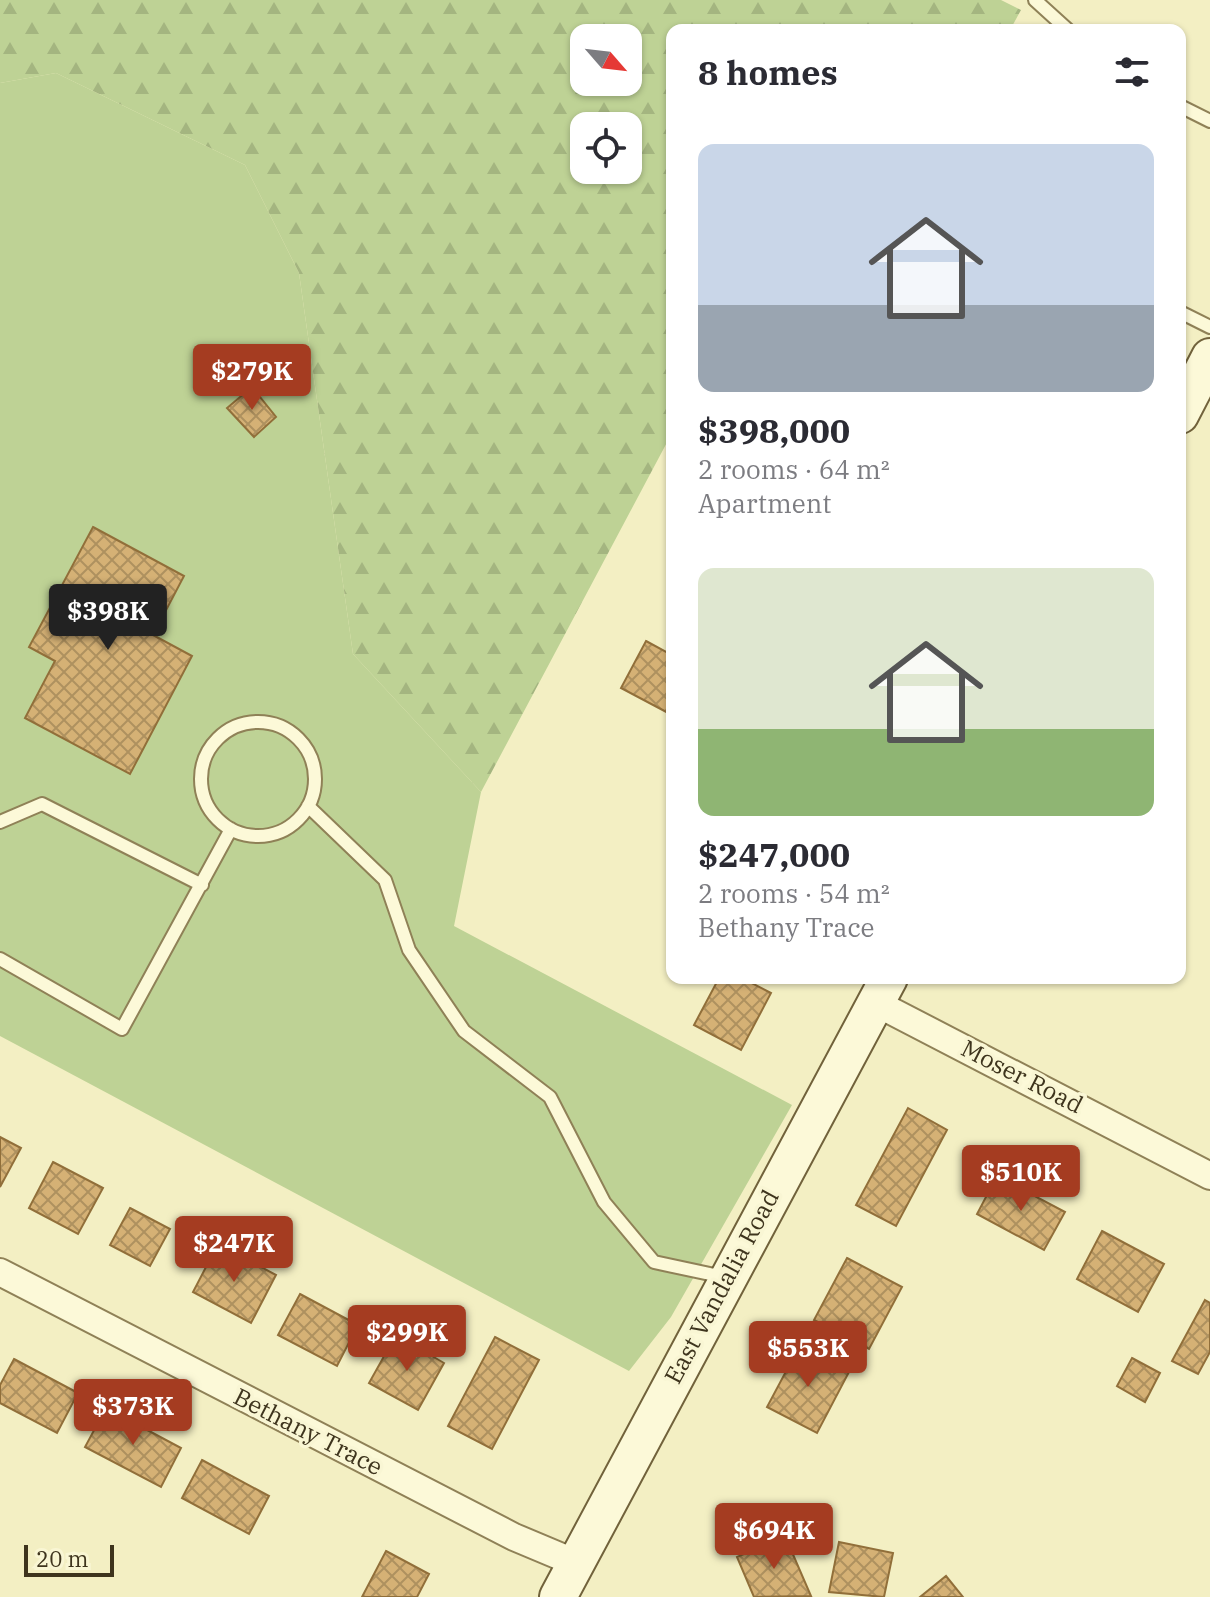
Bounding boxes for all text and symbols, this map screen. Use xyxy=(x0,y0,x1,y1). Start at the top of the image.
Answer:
north arrow xyxy=(570,24,642,96)
map controls xyxy=(570,24,642,184)
text: 8 homes xyxy=(698,50,838,94)
icon: filters xyxy=(1110,50,1154,94)
button: locate xyxy=(570,112,642,184)
icon: home xyxy=(854,196,998,340)
pin: $279K xyxy=(196,344,308,412)
text: $279K xyxy=(211,353,293,387)
text: $398,000 xyxy=(698,408,850,452)
text: 2 rooms · 64 m² xyxy=(698,452,890,486)
text: Apartment xyxy=(698,486,831,520)
pin: $398K xyxy=(52,584,164,652)
text: $398K xyxy=(67,593,149,627)
icon: home xyxy=(854,620,998,764)
text: $247,000 xyxy=(698,832,850,876)
text: 2 rooms · 54 m² xyxy=(698,876,890,910)
text: Bethany Trace xyxy=(698,910,875,944)
street label: Moser Road xyxy=(956,1032,1089,1120)
pin: $510K xyxy=(965,1145,1077,1213)
text: $510K xyxy=(980,1154,1062,1188)
street label: East Vandalia Road xyxy=(656,1184,786,1389)
pin: $247K xyxy=(178,1216,290,1284)
text: $247K xyxy=(193,1225,275,1259)
pin: $299K xyxy=(351,1305,463,1373)
text: $299K xyxy=(366,1314,448,1348)
pin: $553K xyxy=(752,1321,864,1389)
text: $553K xyxy=(767,1330,849,1364)
pin: $373K xyxy=(77,1379,189,1447)
street label: Bethany Trace xyxy=(229,1380,388,1482)
text: $373K xyxy=(92,1388,174,1422)
pin: $694K xyxy=(718,1503,830,1571)
text: $694K xyxy=(733,1512,815,1546)
scale bar xyxy=(24,1541,114,1577)
text: 20 m xyxy=(36,1544,88,1573)

